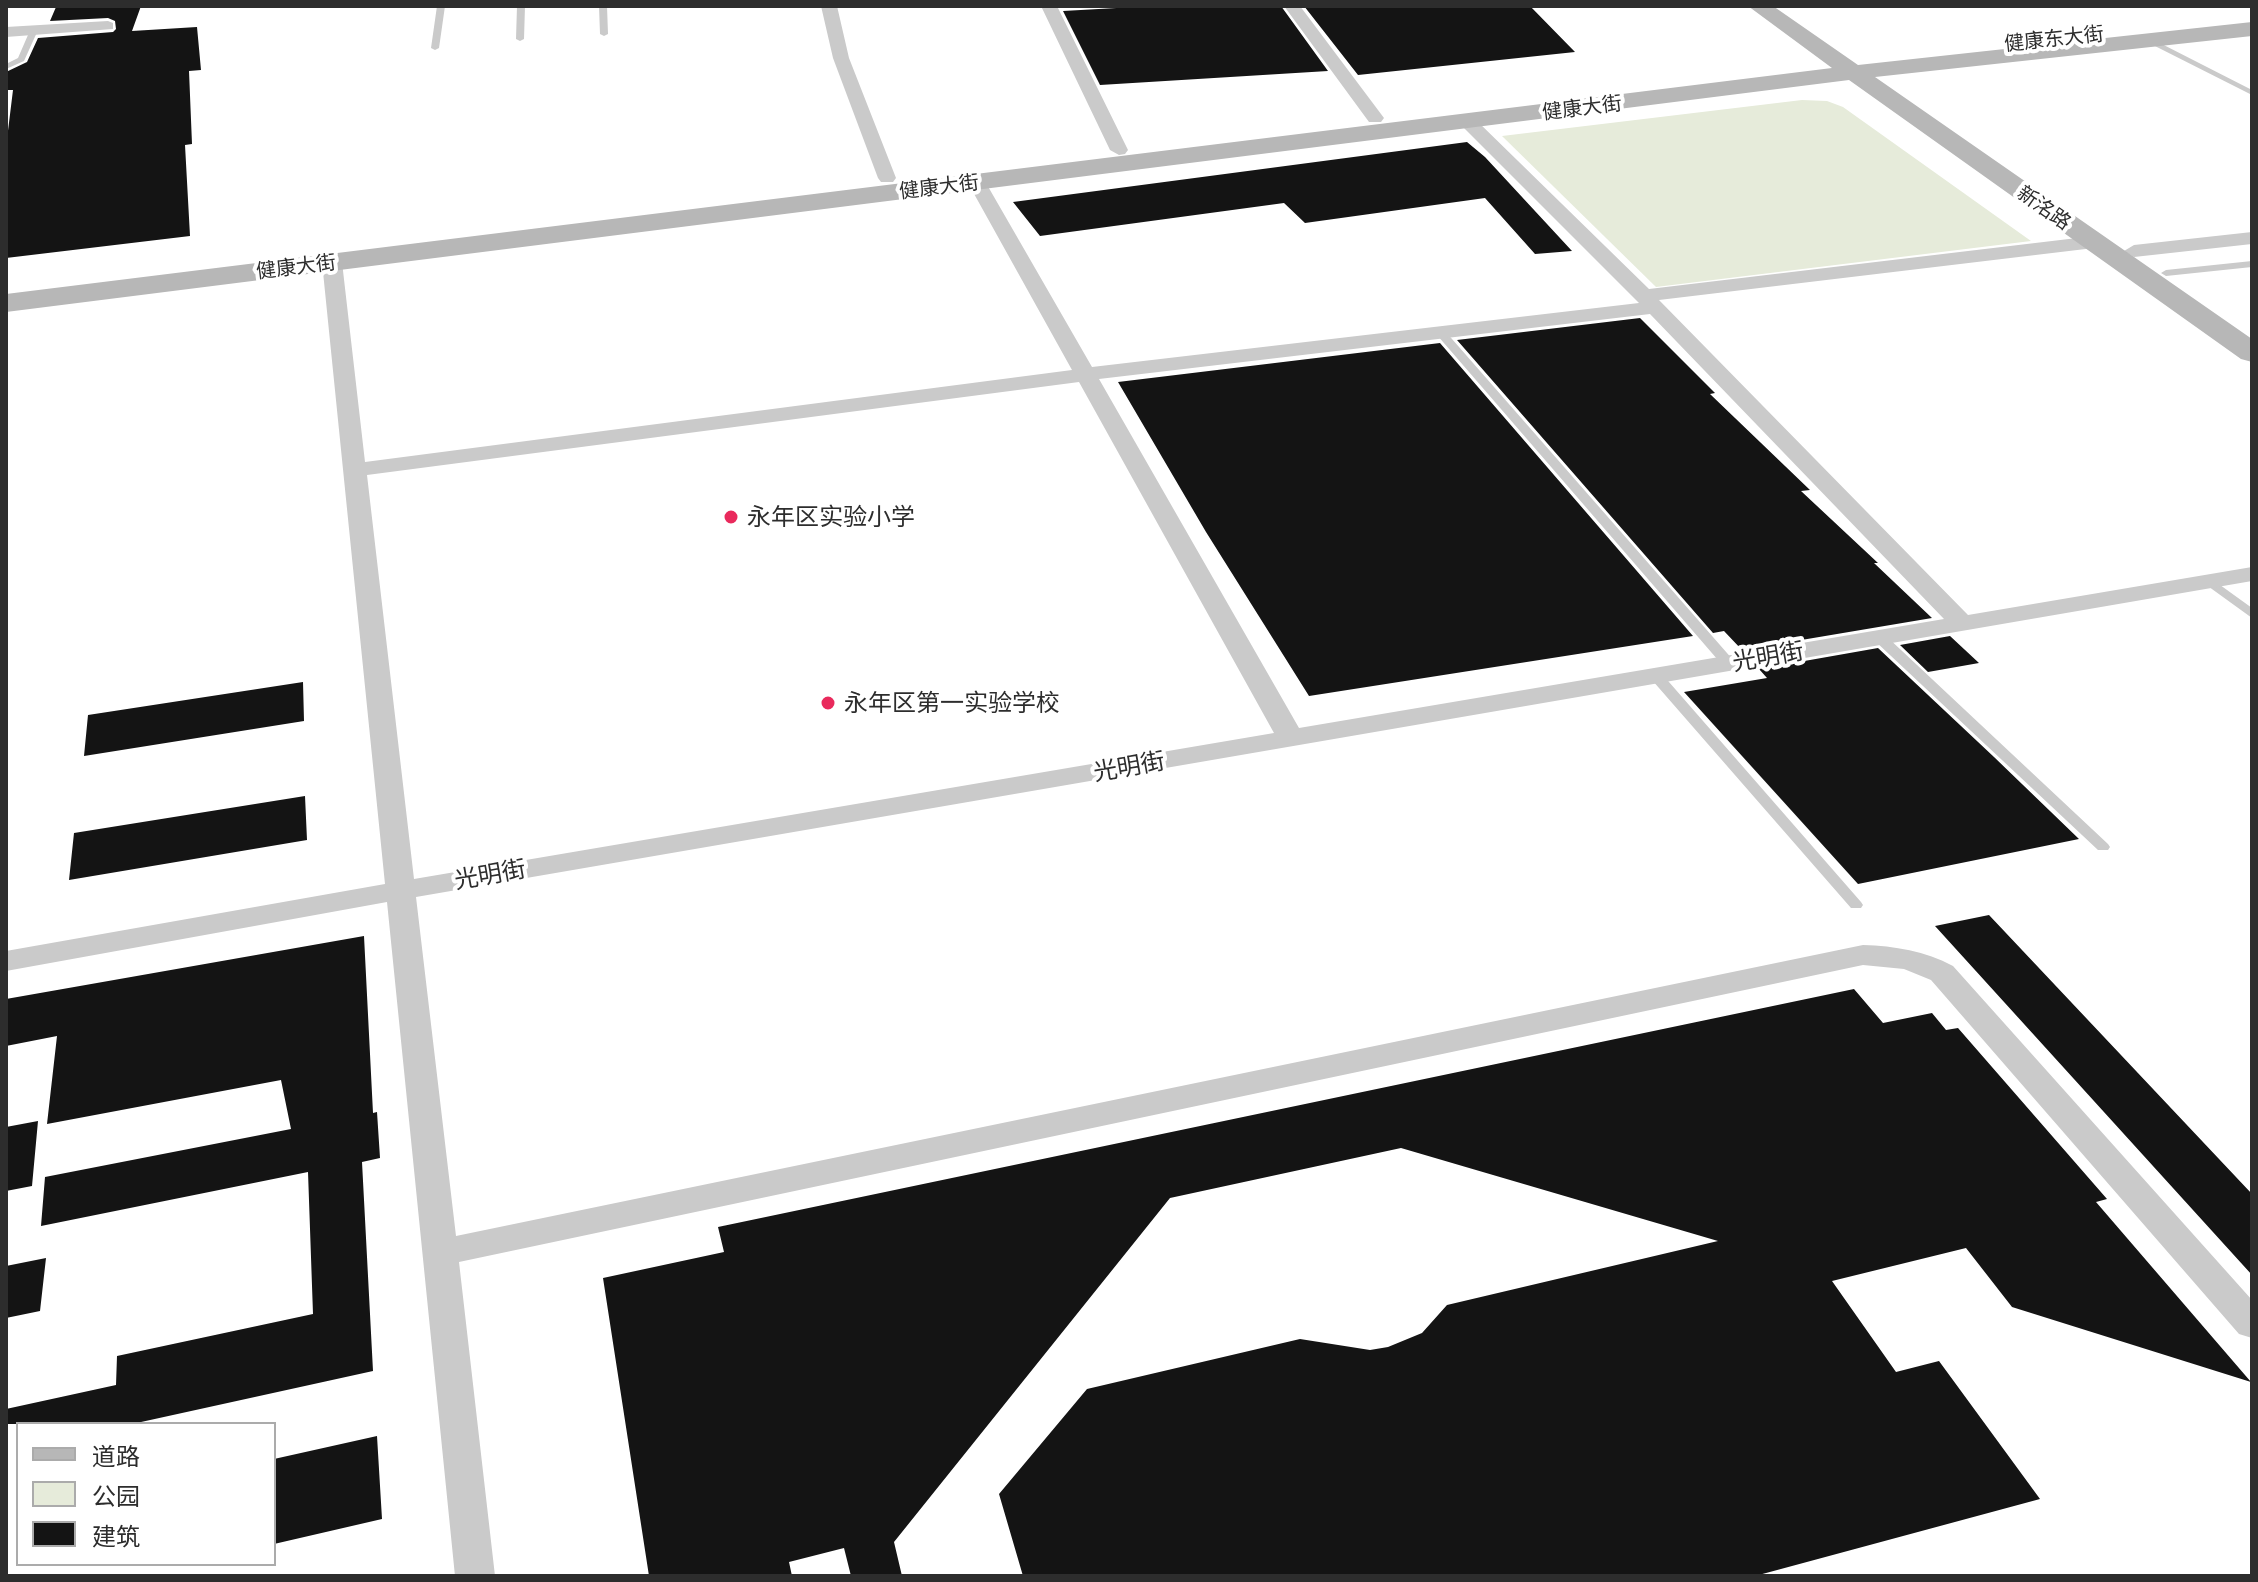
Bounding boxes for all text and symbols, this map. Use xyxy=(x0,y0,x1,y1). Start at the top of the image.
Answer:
street label: 健康东大街 xyxy=(2003,22,2105,56)
street label: 健康大街 xyxy=(1541,91,1623,125)
street label: 健康大街 xyxy=(898,170,980,204)
street label: 新洺路 xyxy=(2013,181,2075,235)
street label: 健康大街 xyxy=(255,250,337,284)
place label: 永年区实验小学 xyxy=(747,503,915,531)
marker: 永年区实验小学 xyxy=(722,508,740,526)
street label: 光明街 xyxy=(1730,637,1806,677)
place label: 永年区第一实验学校 xyxy=(844,689,1060,717)
marker: 永年区第一实验学校 xyxy=(819,694,837,712)
street label: 光明街 xyxy=(1091,747,1167,787)
street label: 光明街 xyxy=(452,855,528,895)
legend xyxy=(16,1422,276,1566)
text: 道路 xyxy=(92,1441,140,1470)
text: 公园 xyxy=(92,1481,140,1510)
text: 建筑 xyxy=(92,1521,140,1550)

